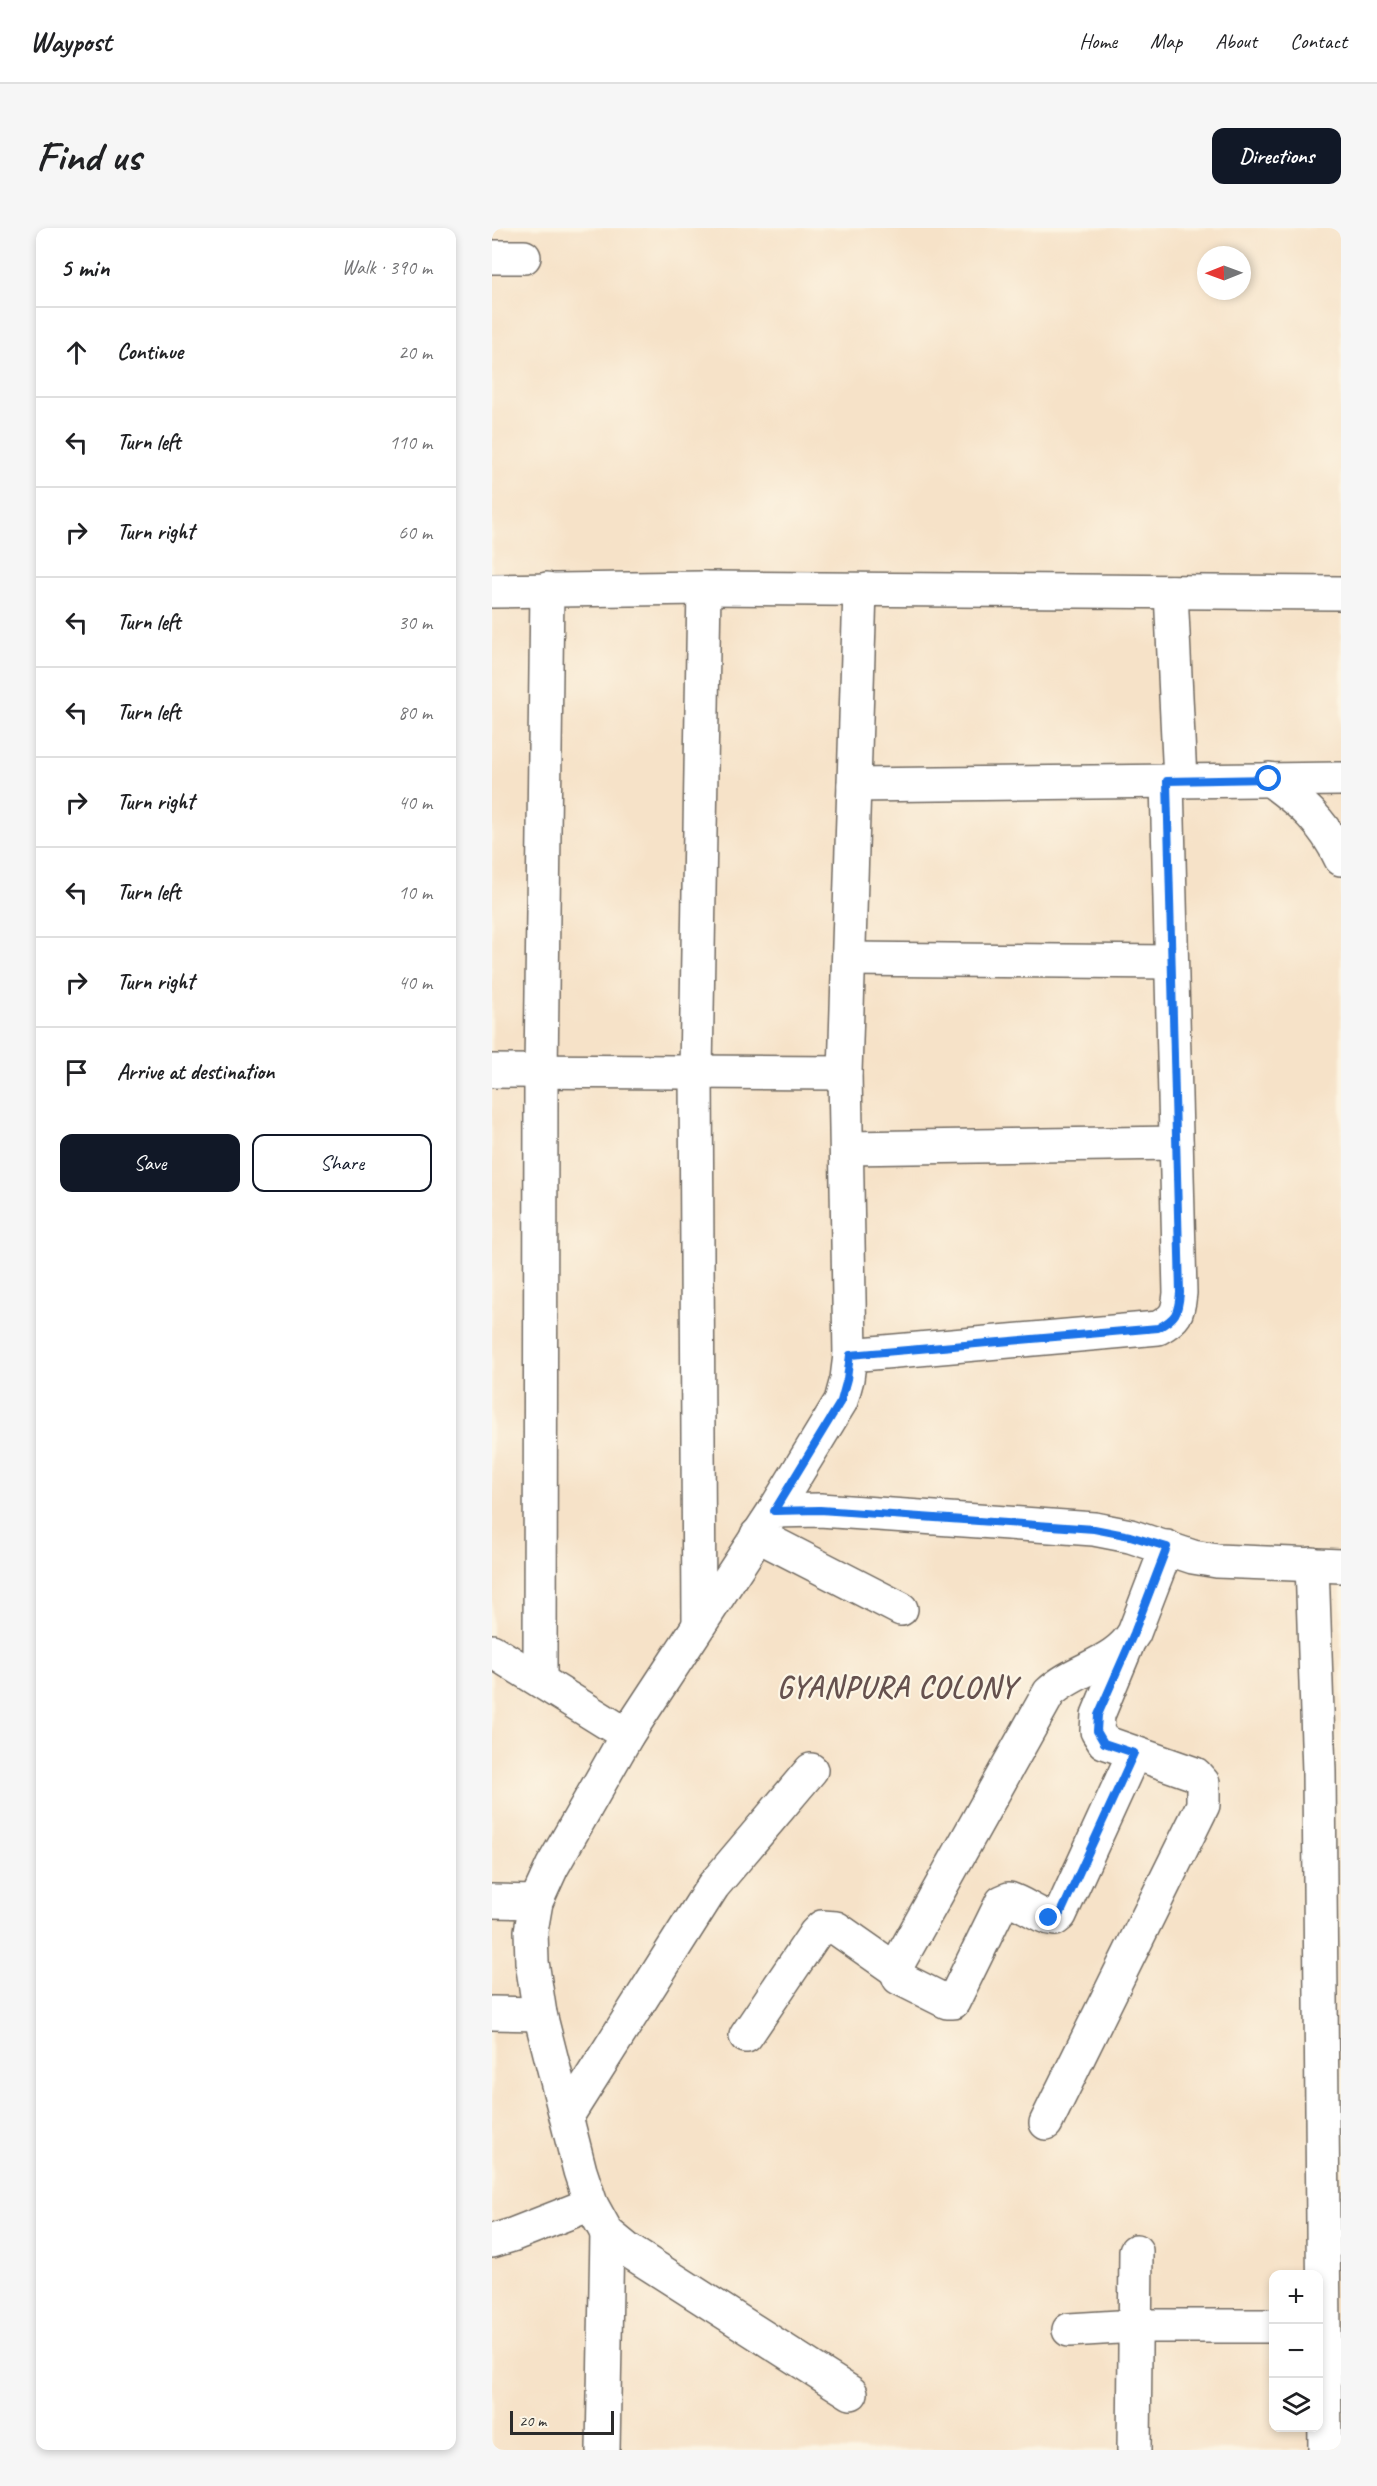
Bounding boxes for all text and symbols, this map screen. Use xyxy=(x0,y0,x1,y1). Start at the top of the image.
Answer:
text: Waypost xyxy=(30,24,111,59)
text: Home xyxy=(1079,28,1117,54)
text: Map xyxy=(1150,28,1182,54)
text: About xyxy=(1215,28,1257,54)
text: Contact xyxy=(1290,28,1347,54)
button: Directions xyxy=(1212,128,1341,184)
text: Find us xyxy=(36,130,141,183)
north arrow xyxy=(1197,246,1251,300)
text: 5 min xyxy=(60,251,109,284)
text: Walk · 390 m xyxy=(342,255,432,280)
icon: ahead xyxy=(60,336,93,369)
text: Continue xyxy=(117,338,183,366)
text: 20 m xyxy=(398,340,432,365)
icon: left xyxy=(60,426,93,459)
text: Turn left xyxy=(117,428,181,456)
text: 110 m xyxy=(389,430,432,455)
icon: right xyxy=(60,516,93,549)
text: Turn right xyxy=(117,518,194,546)
text: 60 m xyxy=(398,520,432,545)
icon: left xyxy=(60,606,93,639)
text: Turn left xyxy=(117,608,181,636)
text: 30 m xyxy=(398,610,432,635)
icon: left xyxy=(60,696,93,729)
text: Turn left xyxy=(117,698,181,726)
text: 80 m xyxy=(398,700,432,725)
route start xyxy=(1255,765,1281,791)
icon: right xyxy=(60,786,93,819)
text: Turn right xyxy=(117,788,194,816)
text: 40 m xyxy=(398,790,432,815)
icon: left xyxy=(60,876,93,909)
text: Turn left xyxy=(117,878,181,906)
text: 10 m xyxy=(398,880,432,905)
icon: right xyxy=(60,966,93,999)
text: Turn right xyxy=(117,968,194,996)
text: 40 m xyxy=(398,970,432,995)
icon: arrive xyxy=(60,1056,93,1089)
text: Arrive at destination xyxy=(117,1058,274,1086)
button: Save xyxy=(60,1134,240,1192)
button: Share xyxy=(252,1134,432,1192)
district label: GYANPURA COLONY xyxy=(777,1668,1021,1706)
route end xyxy=(1035,1904,1061,1930)
map controls xyxy=(1269,2270,1323,2432)
button: + xyxy=(1269,2270,1323,2324)
button: − xyxy=(1269,2324,1323,2378)
button: layers xyxy=(1269,2378,1323,2432)
scale bar xyxy=(510,2408,614,2436)
text: 20 m xyxy=(519,2411,546,2431)

